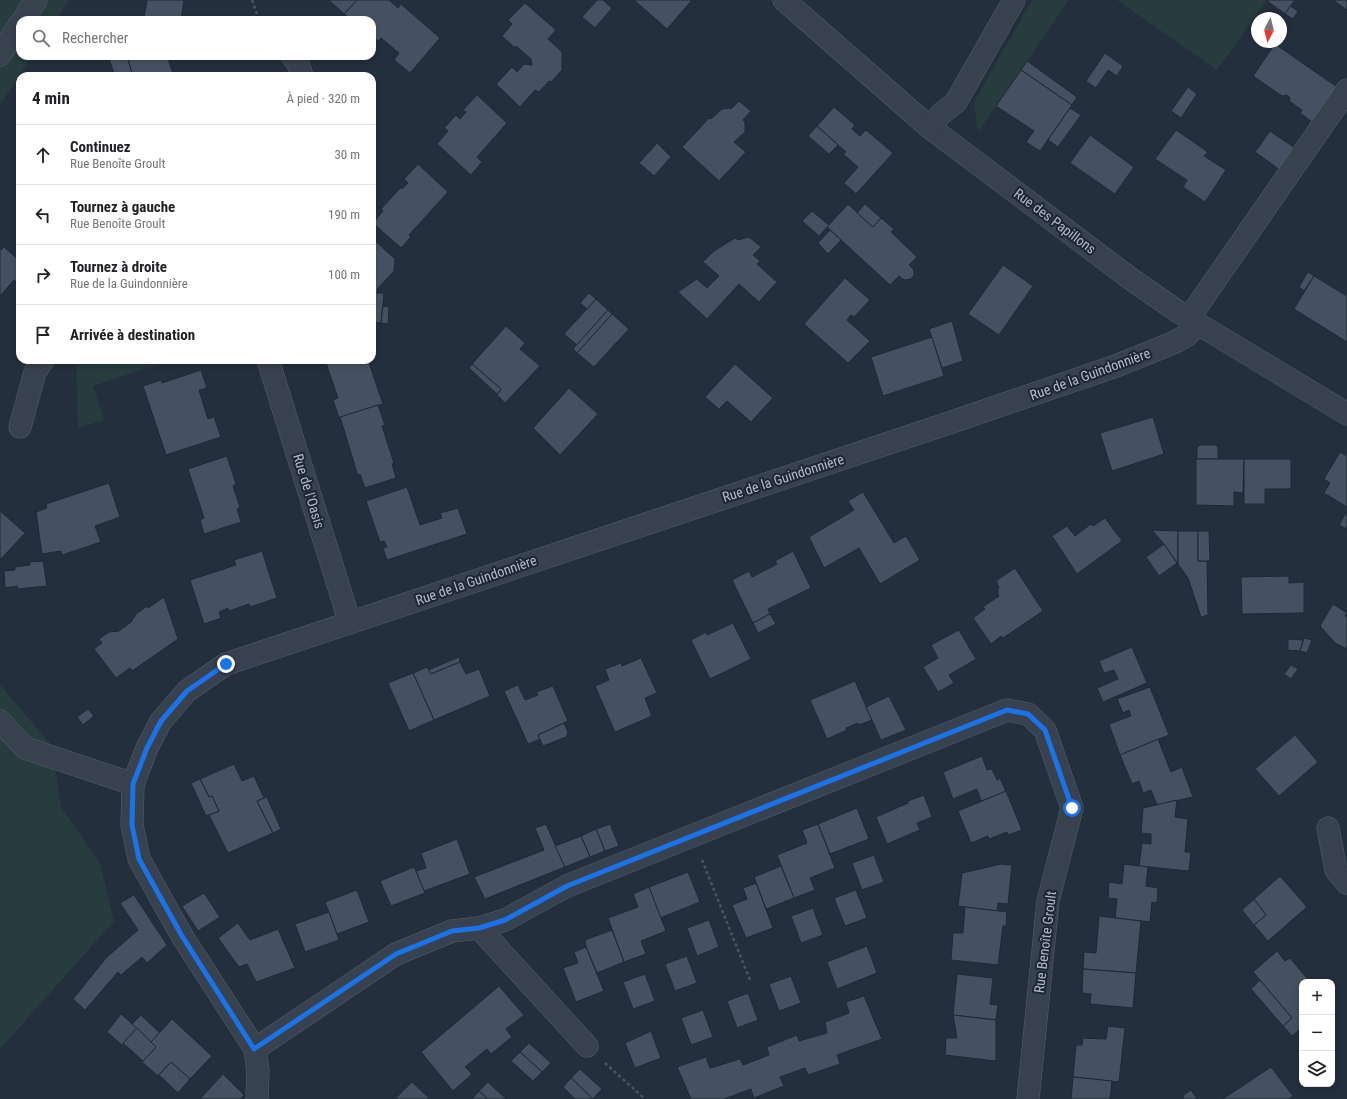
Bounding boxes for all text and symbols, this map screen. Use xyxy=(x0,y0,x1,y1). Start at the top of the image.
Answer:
north arrow xyxy=(1251,12,1287,48)
search box xyxy=(16,16,376,60)
icon: search xyxy=(30,27,52,49)
text: Rechercher xyxy=(62,29,128,47)
text: 4 min xyxy=(32,88,70,108)
text: À pied · 320 m xyxy=(286,91,360,106)
text: Continuez xyxy=(70,138,131,156)
icon: ahead xyxy=(32,144,54,166)
text: 30 m xyxy=(334,147,360,162)
text: Rue Benoîte Groult xyxy=(70,156,165,171)
street label: Rue des Papillons xyxy=(1011,185,1099,257)
text: Tournez à gauche xyxy=(70,198,175,216)
icon: left xyxy=(32,204,54,226)
text: 190 m xyxy=(328,207,360,222)
text: Rue Benoîte Groult xyxy=(70,216,165,231)
text: Tournez à droite xyxy=(70,258,167,276)
icon: right xyxy=(32,264,54,286)
text: 100 m xyxy=(328,267,360,282)
text: Rue de la Guindonnière xyxy=(70,276,188,291)
icon: arrive xyxy=(32,324,54,346)
text: Arrivée à destination xyxy=(70,326,195,344)
street label: Rue de la Guindonnière xyxy=(1028,345,1153,403)
street label: Rue de la Guindonnière xyxy=(720,451,846,505)
street label: Rue de l'Oasis xyxy=(290,452,328,530)
street label: Rue de la Guindonnière xyxy=(413,552,539,608)
route end xyxy=(217,655,235,673)
route start xyxy=(1063,799,1081,817)
street label: Rue Benoîte Groult xyxy=(1031,890,1059,994)
map controls xyxy=(1299,979,1335,1087)
button: + xyxy=(1299,979,1335,1015)
button: − xyxy=(1299,1015,1335,1051)
button: layers xyxy=(1299,1051,1335,1087)

